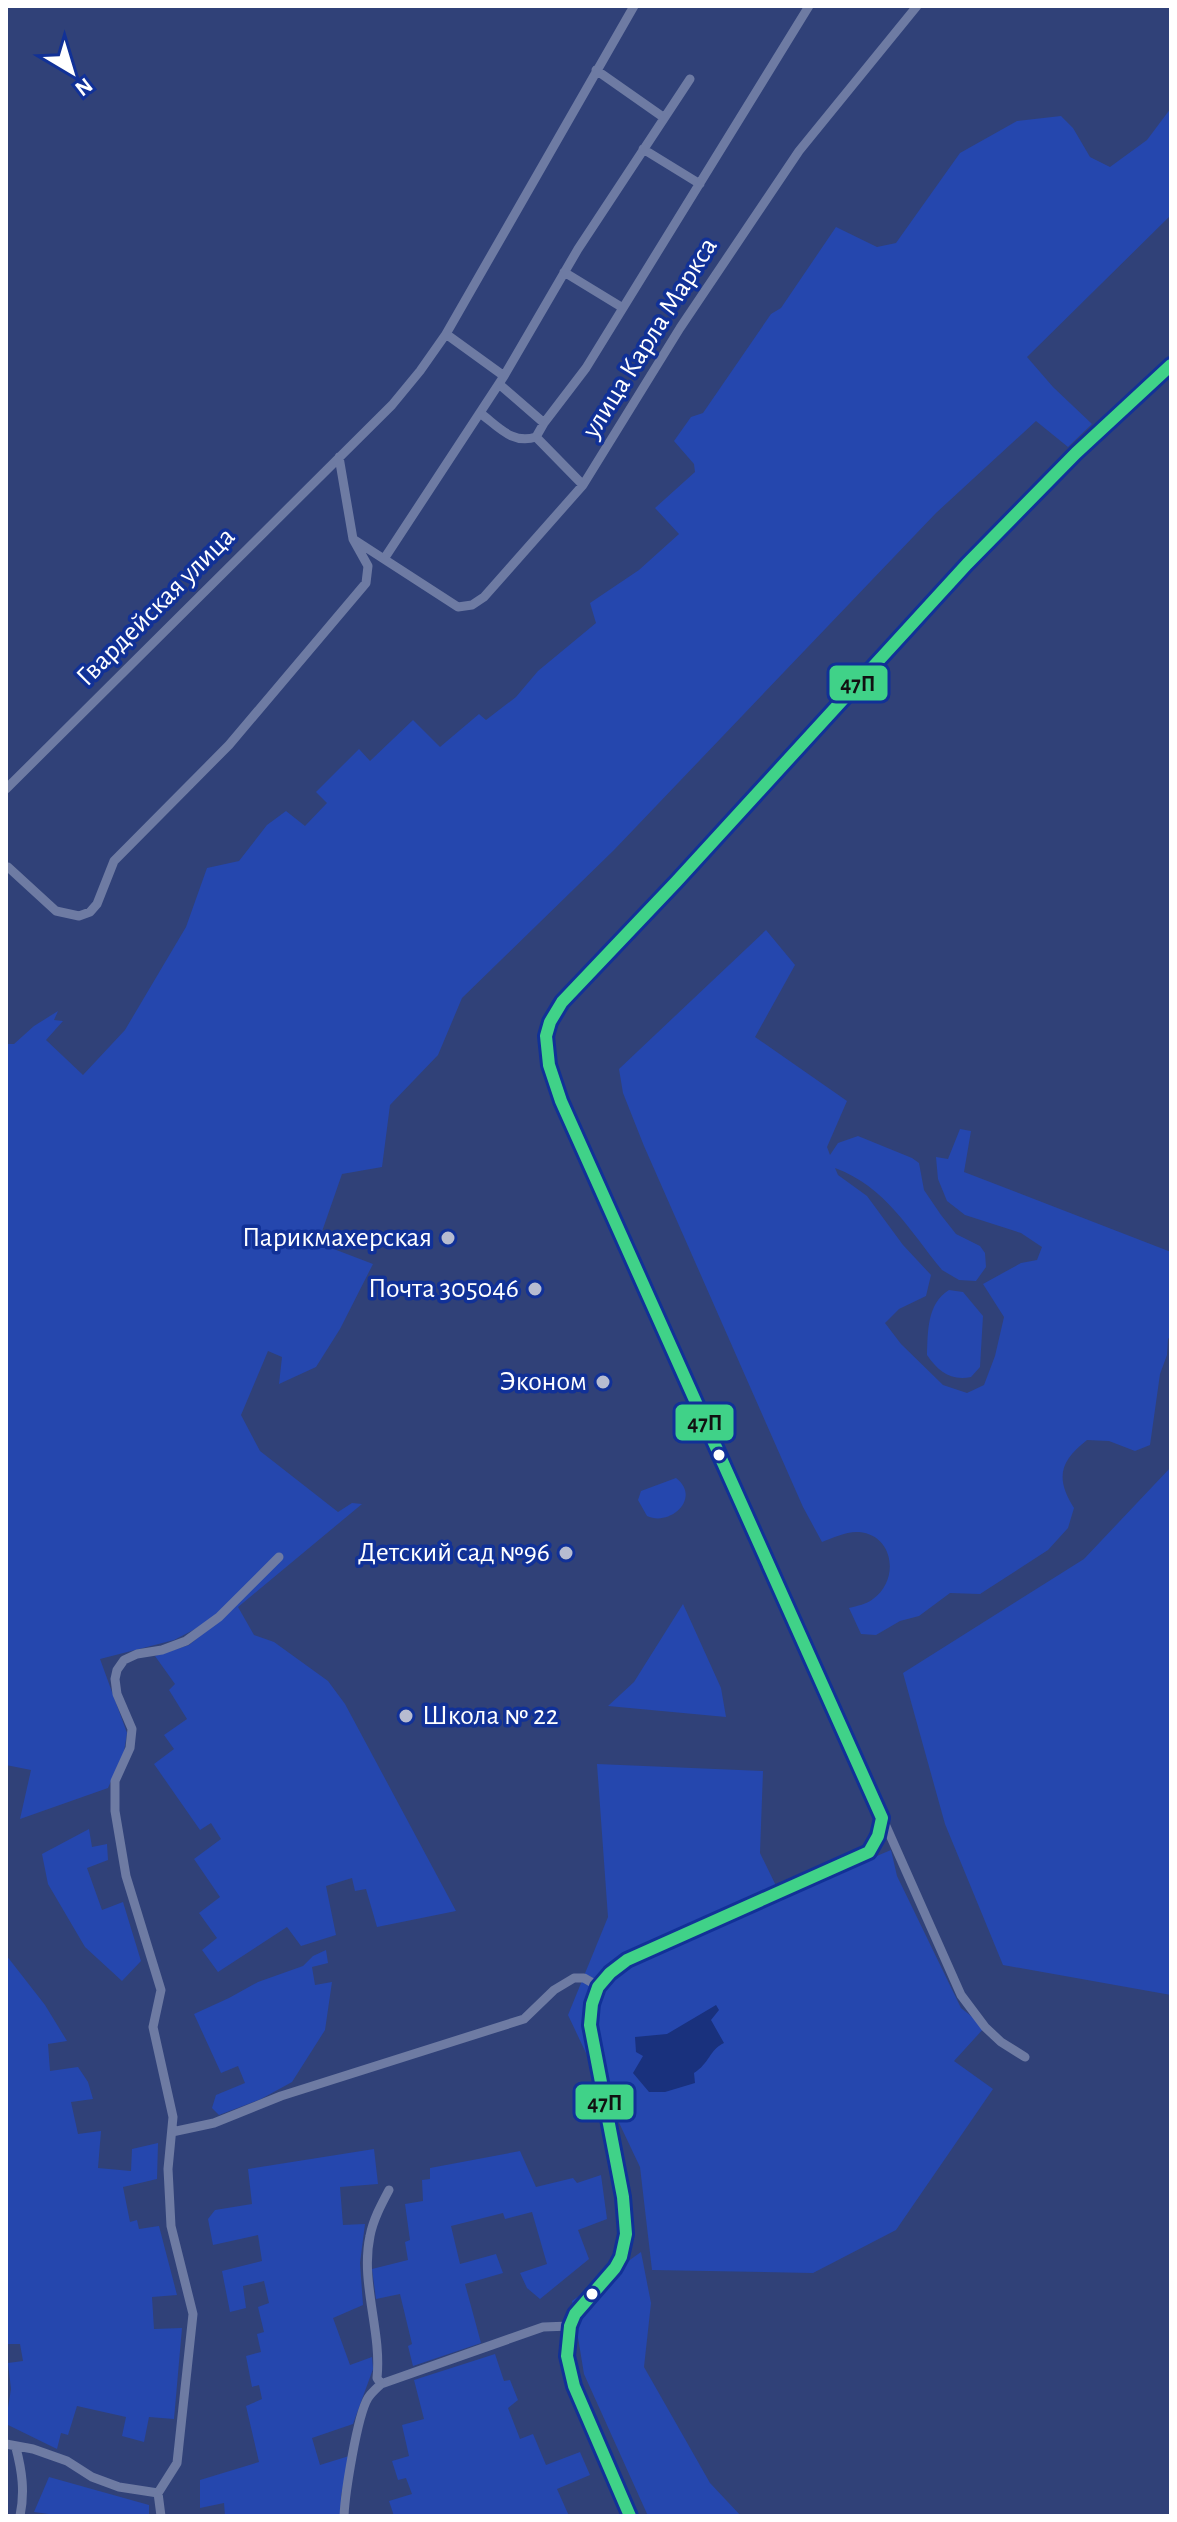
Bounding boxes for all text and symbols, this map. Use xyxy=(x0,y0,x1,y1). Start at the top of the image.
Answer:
north arrow xyxy=(32,32,112,112)
text: N xyxy=(71,74,96,100)
street label: улица Карла Маркса xyxy=(577,233,723,444)
street label: Гвардейская улица xyxy=(71,522,241,692)
line badge: 47П xyxy=(828,664,889,702)
text: 47П xyxy=(840,673,876,695)
place label: Парикмахерская xyxy=(242,1224,432,1252)
marker: Парикмахерская xyxy=(439,1229,457,1247)
place label: Почта 305046 xyxy=(368,1275,519,1303)
marker: Почта 305046 xyxy=(526,1280,544,1298)
place label: Эконом xyxy=(500,1368,587,1396)
marker: Эконом xyxy=(594,1373,612,1391)
line badge: 47П xyxy=(674,1403,735,1442)
text: 47П xyxy=(687,1412,723,1434)
unlabelled marker xyxy=(711,1447,727,1463)
place label: Детский сад №96 xyxy=(358,1539,550,1567)
marker: Детский сад №96 xyxy=(557,1544,575,1562)
place label: Школа № 22 xyxy=(422,1702,559,1730)
marker: Школа № 22 xyxy=(397,1707,415,1725)
line badge: 47П xyxy=(574,2083,635,2121)
text: 47П xyxy=(587,2092,623,2114)
unlabelled marker xyxy=(584,2286,600,2302)

